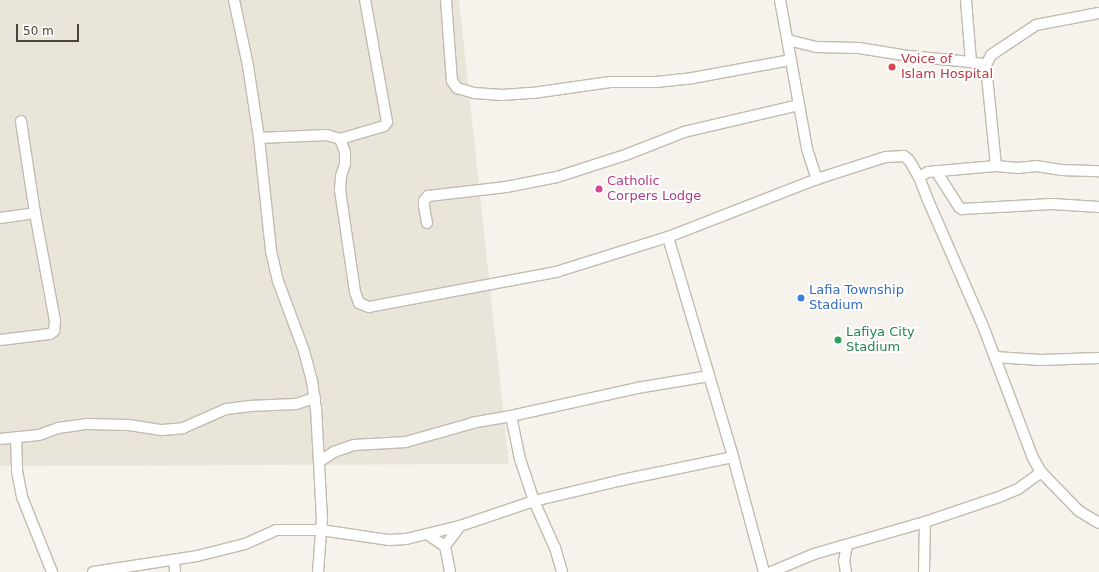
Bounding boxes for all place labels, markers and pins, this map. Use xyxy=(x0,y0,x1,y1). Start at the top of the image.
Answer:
place label: Voice of Islam Hospital xyxy=(901,52,993,83)
marker: Voice of Islam Hospital xyxy=(886,61,898,73)
place label: Catholic Corpers Lodge xyxy=(607,174,701,205)
marker: Catholic Corpers Lodge xyxy=(594,184,604,194)
place label: Lafia Township Stadium xyxy=(809,283,904,314)
marker: Lafia Township Stadium xyxy=(796,293,806,303)
place label: Lafiya City Stadium xyxy=(846,325,915,356)
marker: Lafiya City Stadium xyxy=(833,335,843,345)

